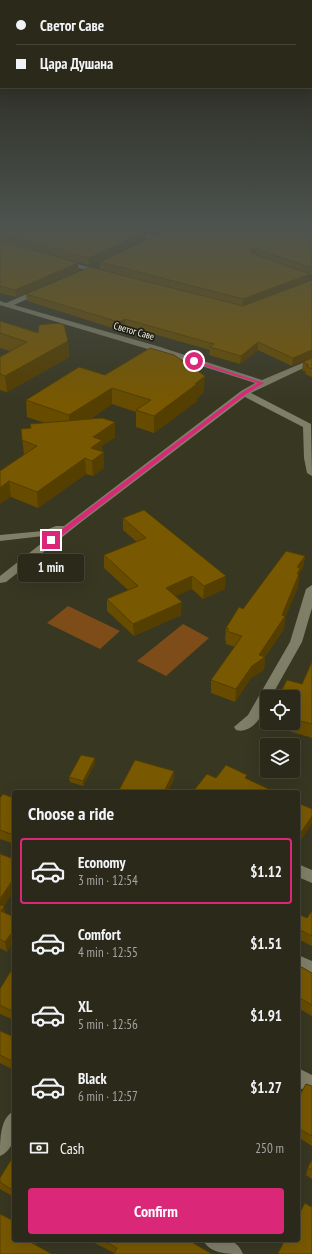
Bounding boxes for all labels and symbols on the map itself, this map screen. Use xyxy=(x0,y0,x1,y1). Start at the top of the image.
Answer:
street label: Светог Саве xyxy=(112,319,156,343)
route start xyxy=(185,352,203,370)
route end xyxy=(42,531,60,549)
callout: 1 min xyxy=(18,554,84,582)

